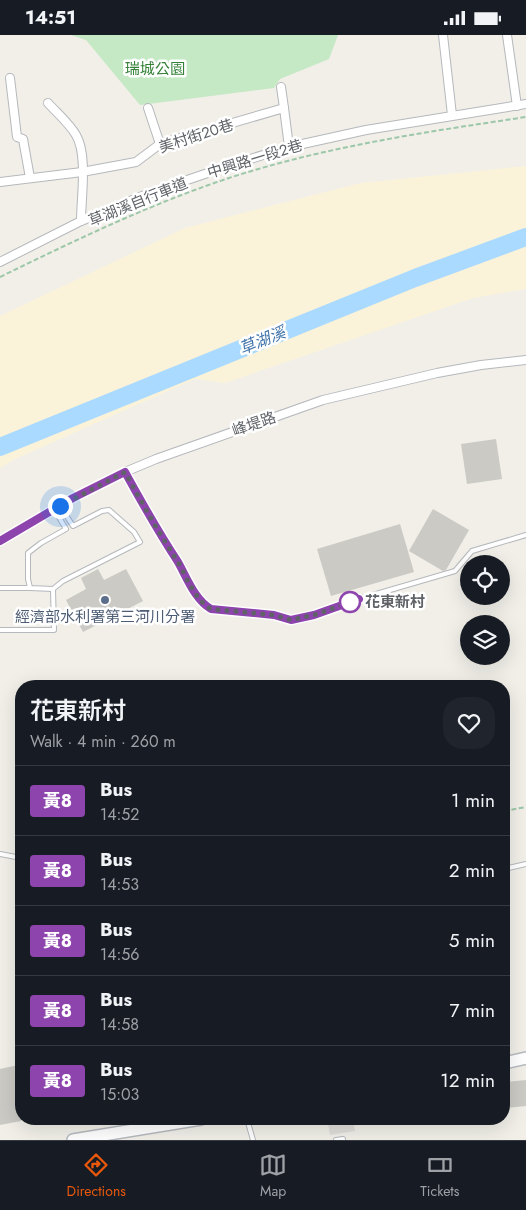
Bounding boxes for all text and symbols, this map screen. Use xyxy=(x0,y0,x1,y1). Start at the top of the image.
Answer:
text: 14:51 xyxy=(25,4,76,31)
park label: 瑞城公園 xyxy=(125,58,185,80)
street label: 美村街20巷 xyxy=(156,114,236,158)
street label: 中興路一段2巷 xyxy=(205,134,305,184)
street label: 草湖溪自行車道 xyxy=(85,172,191,232)
water label: 草湖溪 xyxy=(236,320,291,360)
street label: 峰堤路 xyxy=(229,406,279,442)
your location xyxy=(48,494,73,519)
map controls xyxy=(460,555,510,665)
button: locate xyxy=(460,555,510,605)
marker: 花東新村 xyxy=(339,591,361,613)
place label: 花東新村 xyxy=(365,591,425,613)
marker: 經濟部水利署第三河川分署 xyxy=(99,594,111,606)
place label: 經濟部水利署第三河川分署 xyxy=(15,606,195,628)
button: layers xyxy=(460,615,510,665)
text: 花東新村 xyxy=(30,693,126,728)
button: heart xyxy=(443,697,495,749)
text: Walk · 4 min · 260 m xyxy=(30,730,176,753)
text: Bus xyxy=(100,776,132,803)
text: 1 min xyxy=(451,787,495,814)
text: 黃8 xyxy=(43,788,72,814)
text: 14:52 xyxy=(100,803,139,826)
text: Bus xyxy=(100,846,132,873)
text: 2 min xyxy=(449,857,495,884)
text: 黃8 xyxy=(43,858,72,884)
text: 14:53 xyxy=(100,873,139,896)
text: Bus xyxy=(100,916,132,943)
text: 5 min xyxy=(449,927,495,954)
text: 黃8 xyxy=(43,928,72,954)
text: 14:56 xyxy=(100,943,140,966)
text: Bus xyxy=(100,986,132,1013)
text: 7 min xyxy=(450,997,495,1024)
text: 黃8 xyxy=(43,998,72,1024)
text: 14:58 xyxy=(100,1013,139,1036)
text: Bus xyxy=(100,1056,132,1083)
text: 12 min xyxy=(440,1067,495,1094)
text: 黃8 xyxy=(43,1068,72,1094)
text: 15:03 xyxy=(100,1083,139,1106)
tab: Directions xyxy=(67,1151,126,1201)
tab: Map xyxy=(259,1151,287,1201)
tab: Tickets xyxy=(420,1151,459,1201)

